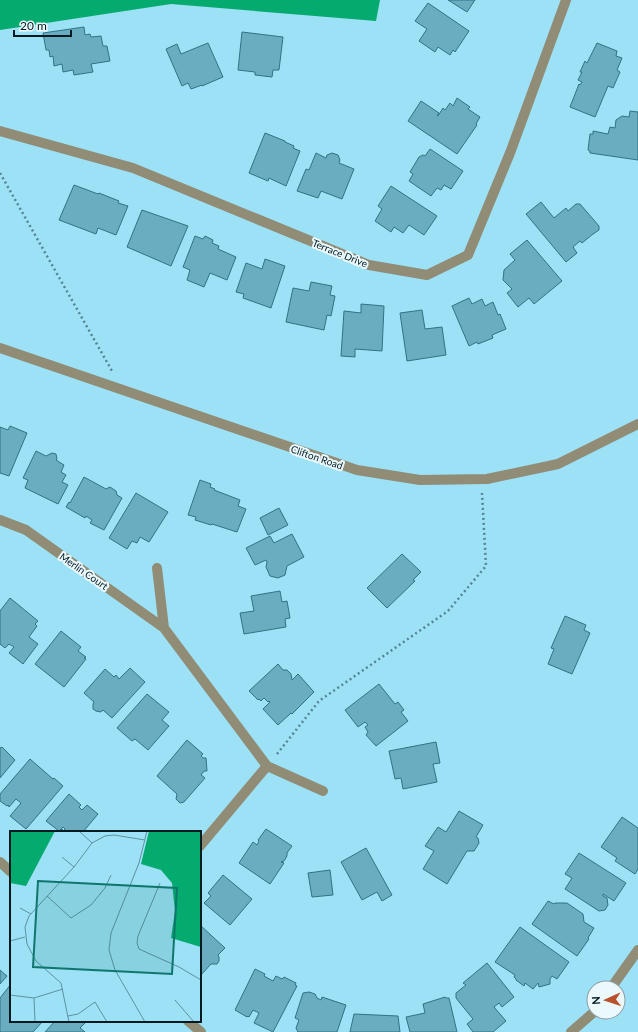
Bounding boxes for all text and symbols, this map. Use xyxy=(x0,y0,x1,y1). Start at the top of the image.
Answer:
scale bar xyxy=(14,12,71,38)
text: 20 m xyxy=(20,18,47,33)
street label: Terrace Drive xyxy=(311,236,369,270)
street label: Clifton Road xyxy=(289,442,345,472)
street label: Merlin Court xyxy=(58,550,111,592)
inset map xyxy=(10,831,201,1022)
north arrow xyxy=(586,980,626,1020)
text: N xyxy=(589,996,602,1005)

